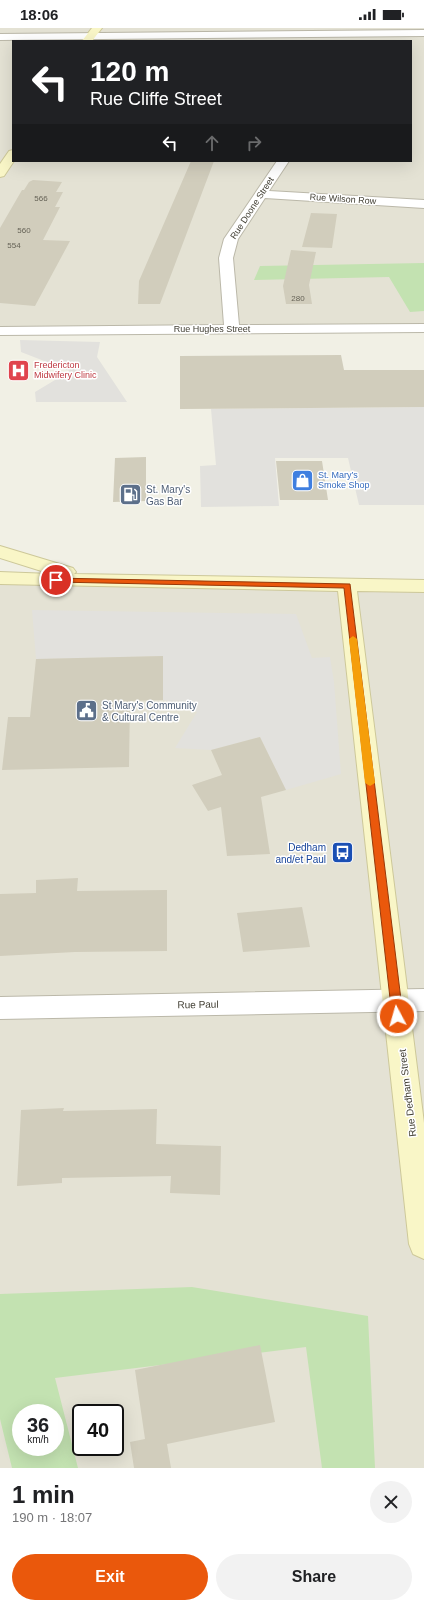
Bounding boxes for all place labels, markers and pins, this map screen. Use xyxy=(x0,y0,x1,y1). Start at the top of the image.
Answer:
hospital icon: Fredericton Midwifery Clinic xyxy=(6,357,32,383)
place label: Fredericton Midwifery Clinic xyxy=(34,360,97,380)
shop icon: St. Mary’s Smoke Shop xyxy=(289,467,315,493)
place label: St. Mary’s Smoke Shop xyxy=(318,470,370,490)
fuel station icon: St. Mary's Gas Bar xyxy=(118,482,144,508)
place label: St. Mary's Gas Bar xyxy=(146,484,190,507)
pin xyxy=(39,563,73,597)
public building icon: St Mary's Community & Cultural Centre xyxy=(74,698,100,724)
place label: St Mary's Community & Cultural Centre xyxy=(102,700,197,723)
bus stop icon: Dedham and/et Paul xyxy=(329,840,355,866)
place label: Dedham and/et Paul xyxy=(275,842,326,865)

